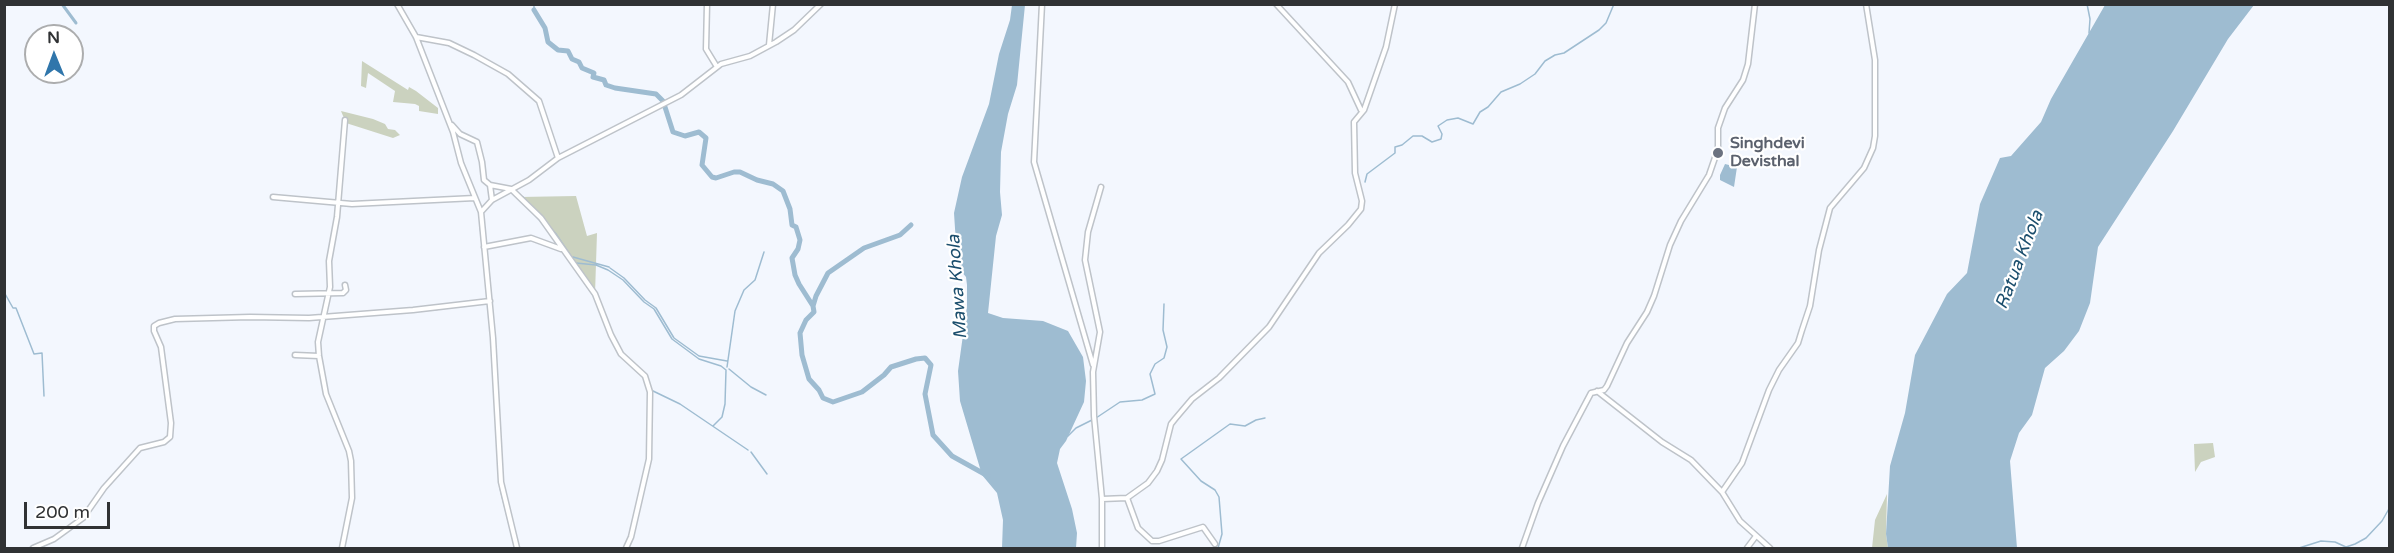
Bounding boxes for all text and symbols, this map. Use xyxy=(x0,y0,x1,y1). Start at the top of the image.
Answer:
north arrow xyxy=(24,24,84,84)
text: N xyxy=(47,28,60,48)
place label: Singhdevi Devisthal xyxy=(1730,134,1805,172)
marker: Singhdevi Devisthal xyxy=(1711,146,1725,160)
water label: Ratua Khola xyxy=(1991,208,2049,312)
water label: Mawa Khola xyxy=(944,234,972,340)
scale bar xyxy=(27,490,112,528)
text: 200 m xyxy=(35,501,90,523)

